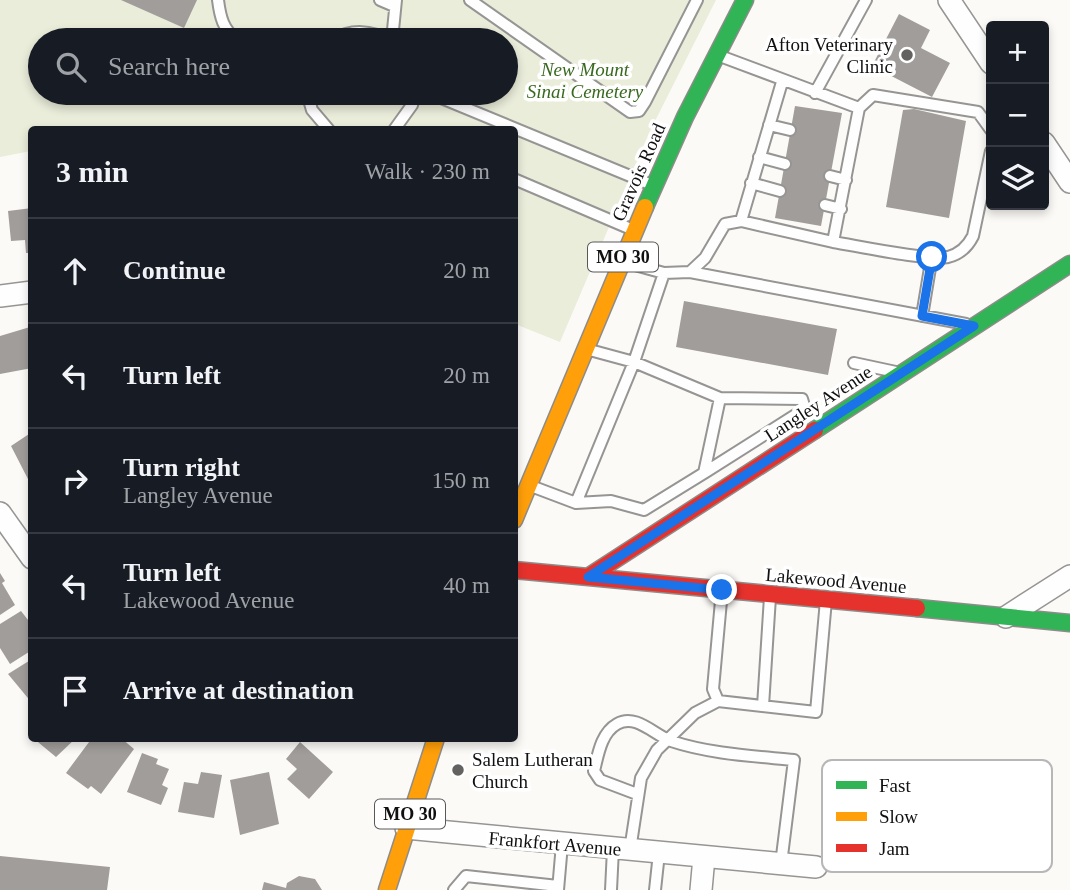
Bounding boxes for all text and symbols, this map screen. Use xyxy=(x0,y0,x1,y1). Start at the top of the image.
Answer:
map controls xyxy=(986,21,1049,210)
button: + xyxy=(986,21,1049,84)
search box xyxy=(28,28,518,105)
place label: Afton Veterinary Clinic xyxy=(765,34,893,77)
marker: Afton Veterinary Clinic xyxy=(899,47,915,63)
icon: search xyxy=(52,48,90,86)
text: Search here xyxy=(108,52,230,81)
park label: New Mount Sinai Cemetery xyxy=(527,59,644,102)
button: − xyxy=(986,84,1049,147)
street label: Gravois Road xyxy=(608,120,670,224)
button: layers xyxy=(986,147,1049,210)
text: 3 min xyxy=(56,155,129,188)
text: Walk · 230 m xyxy=(365,159,490,184)
route start xyxy=(916,241,947,272)
road number: MO 30 xyxy=(588,243,658,272)
icon: ahead xyxy=(56,252,94,290)
text: Continue xyxy=(123,256,226,285)
text: 20 m xyxy=(443,258,490,283)
icon: left xyxy=(56,357,94,395)
text: Turn left xyxy=(123,361,221,390)
street label: Langley Avenue xyxy=(761,361,876,446)
text: 20 m xyxy=(443,363,490,388)
text: Turn right xyxy=(123,453,240,482)
icon: right xyxy=(56,462,94,500)
text: 150 m xyxy=(432,468,490,493)
text: Langley Avenue xyxy=(123,483,273,508)
text: Turn left xyxy=(123,558,221,587)
street label: Lakewood Avenue xyxy=(765,564,907,597)
icon: left xyxy=(56,567,94,605)
text: 40 m xyxy=(443,573,490,598)
route end xyxy=(706,574,737,605)
text: Lakewood Avenue xyxy=(123,588,294,613)
icon: arrive xyxy=(56,672,94,710)
text: Arrive at destination xyxy=(123,676,354,705)
place label: Salem Lutheran Church xyxy=(472,749,593,792)
legend xyxy=(822,760,1052,872)
marker: Salem Lutheran Church xyxy=(450,762,466,778)
text: Fast xyxy=(879,775,911,796)
road number: MO 30 xyxy=(375,800,445,828)
text: Slow xyxy=(879,806,918,827)
street label: Frankfort Avenue xyxy=(488,827,622,860)
text: Jam xyxy=(879,838,910,859)

